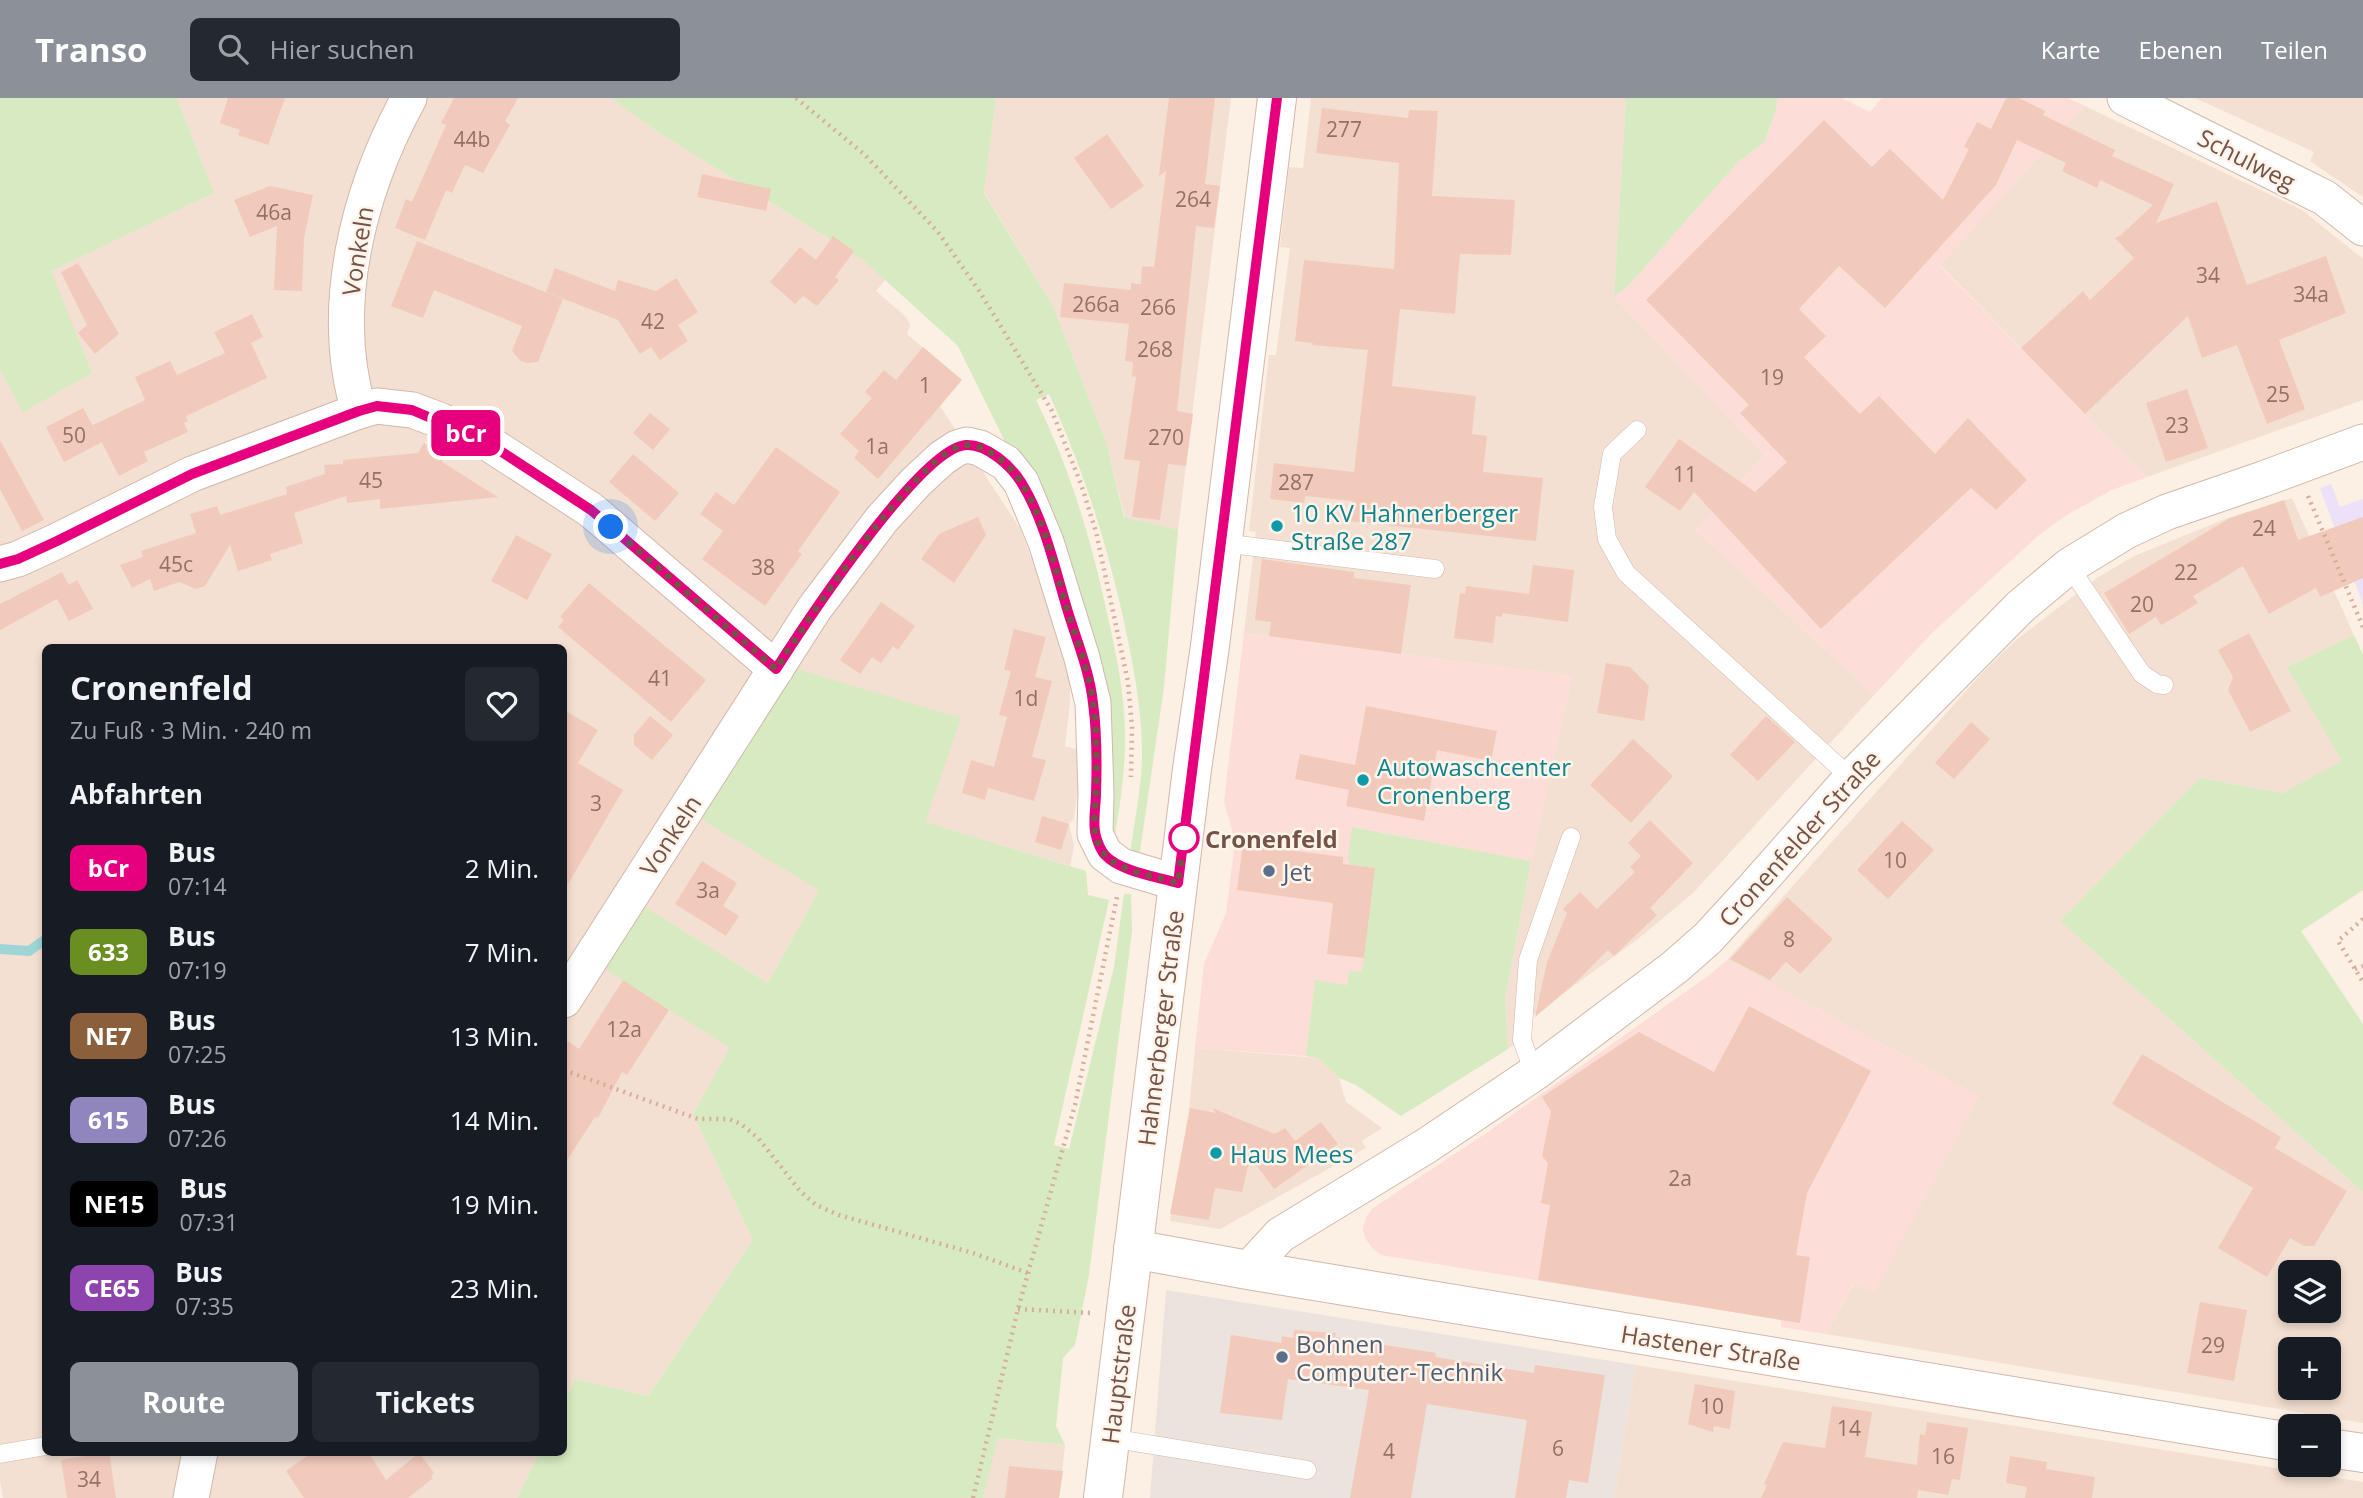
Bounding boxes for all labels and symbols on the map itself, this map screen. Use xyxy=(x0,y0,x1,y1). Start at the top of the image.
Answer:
house number: 277 xyxy=(1326,115,1362,143)
street label: Schulweg xyxy=(2193,120,2301,198)
house number: 44b xyxy=(454,125,490,153)
house number: 264 xyxy=(1175,185,1211,213)
house number: 46a xyxy=(256,198,292,226)
street label: Vonkeln xyxy=(334,204,380,298)
house number: 34 xyxy=(2196,261,2220,289)
house number: 34a xyxy=(2293,280,2329,308)
house number: 266a xyxy=(1072,290,1120,318)
house number: 266 xyxy=(1140,293,1176,321)
house number: 42 xyxy=(641,307,665,335)
house number: 268 xyxy=(1137,335,1173,363)
house number: 19 xyxy=(1760,363,1784,391)
house number: 1 xyxy=(919,371,931,399)
house number: 25 xyxy=(2266,380,2290,408)
line badge: bCr xyxy=(426,410,506,456)
house number: 23 xyxy=(2165,411,2189,439)
house number: 50 xyxy=(62,421,86,449)
house number: 270 xyxy=(1148,423,1184,451)
house number: 1a xyxy=(865,432,889,460)
house number: 11 xyxy=(1673,460,1697,488)
house number: 45 xyxy=(359,466,383,494)
house number: 287 xyxy=(1278,468,1314,496)
place label: 10 KV Hahnerberger Straße 287 xyxy=(1291,496,1518,557)
your location xyxy=(593,509,628,544)
house number: 24 xyxy=(2252,514,2276,542)
marker: 10 KV Hahnerberger Straße 287 xyxy=(1269,518,1285,534)
house number: 45c xyxy=(159,550,193,578)
house number: 38 xyxy=(751,553,775,581)
house number: 22 xyxy=(2174,558,2198,586)
house number: 20 xyxy=(2130,590,2154,618)
house number: 41 xyxy=(648,664,672,692)
house number: 1d xyxy=(1014,684,1038,712)
street label: Cronenfelder Straße xyxy=(1711,742,1887,934)
place label: Autowaschcenter Cronenberg xyxy=(1377,750,1571,811)
marker: Autowaschcenter Cronenberg xyxy=(1355,772,1371,788)
street label: Vonkeln xyxy=(632,788,708,882)
house number: 3 xyxy=(590,789,602,817)
place label: Cronenfeld xyxy=(1205,822,1338,855)
marker: Cronenfeld xyxy=(1169,823,1199,853)
house number: 10 xyxy=(1883,846,1907,874)
place label: Jet xyxy=(1281,855,1311,888)
marker: Jet xyxy=(1261,863,1277,879)
house number: 3a xyxy=(696,876,720,904)
street label: Hahnerberger Straße xyxy=(1129,908,1191,1148)
house number: 8 xyxy=(1783,925,1795,953)
house number: 12a xyxy=(606,1015,642,1043)
place label: Haus Mees xyxy=(1230,1137,1353,1170)
marker: Haus Mees xyxy=(1208,1145,1224,1161)
house number: 2a xyxy=(1668,1164,1692,1192)
street label: Hauptstraße xyxy=(1093,1302,1143,1446)
street label: Hastener Straße xyxy=(1619,1316,1803,1378)
place label: Bohnen Computer-Technik xyxy=(1296,1327,1503,1388)
house number: 29 xyxy=(2201,1331,2225,1359)
marker: Bohnen Computer-Technik xyxy=(1274,1349,1290,1365)
house number: 10 xyxy=(1700,1392,1724,1420)
house number: 14 xyxy=(1837,1414,1861,1442)
house number: 6 xyxy=(1552,1434,1564,1462)
house number: 4 xyxy=(1383,1437,1395,1465)
house number: 16 xyxy=(1931,1442,1955,1470)
house number: 34 xyxy=(77,1465,101,1493)

